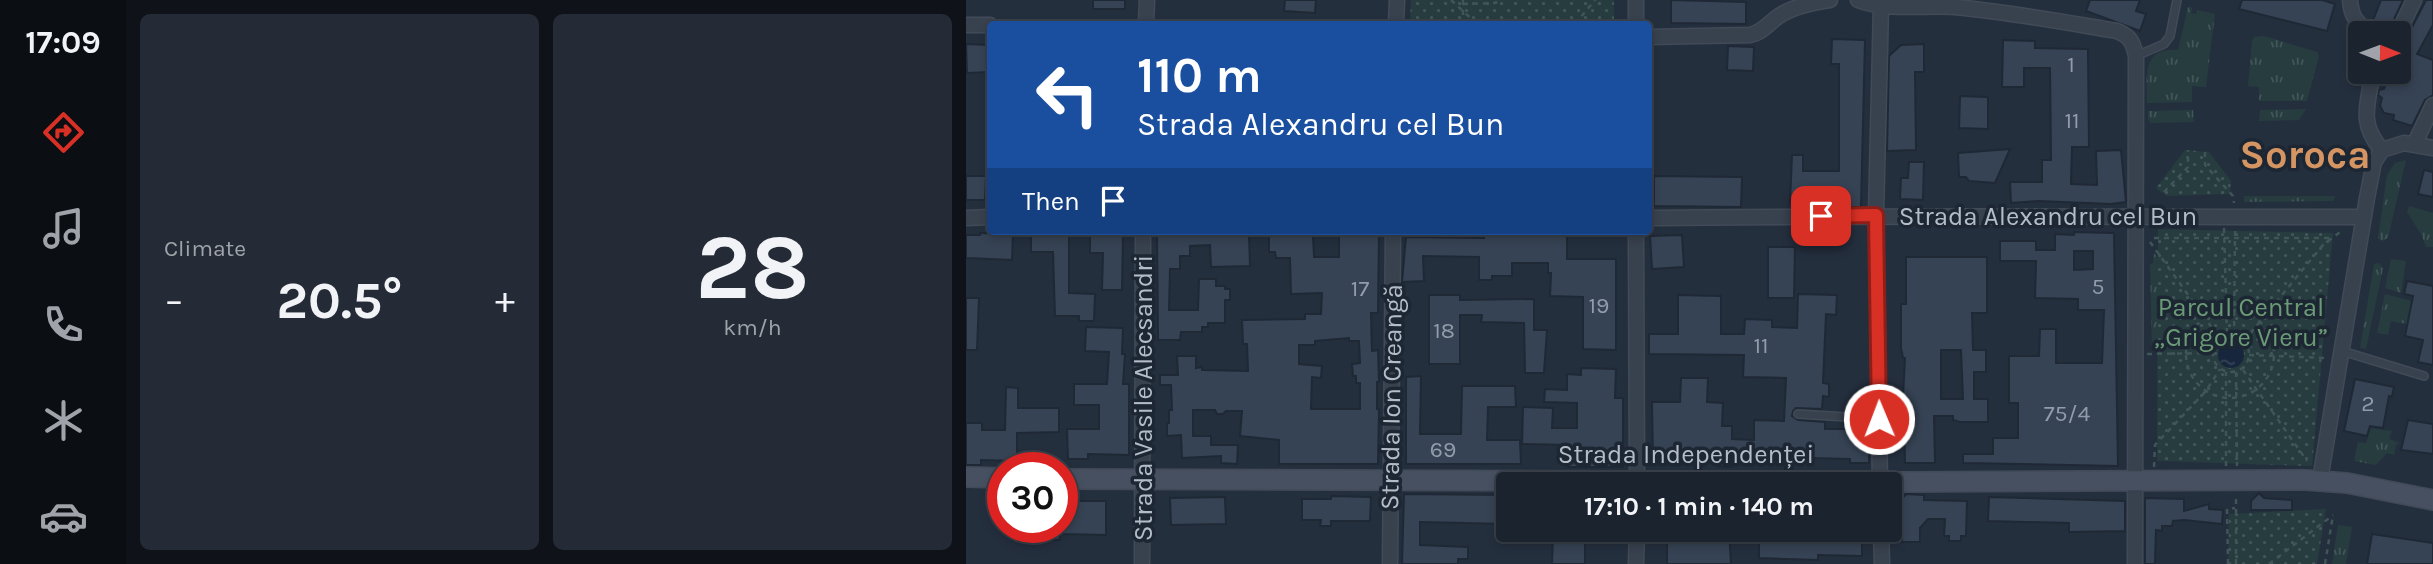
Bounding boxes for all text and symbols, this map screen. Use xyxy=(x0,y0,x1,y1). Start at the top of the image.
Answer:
north arrow xyxy=(2348,21,2412,84)
map controls xyxy=(2348,21,2411,84)
text: 17:09 xyxy=(25,24,101,61)
text: 110 m xyxy=(1137,47,1262,104)
icon: left xyxy=(1022,49,1113,140)
house number: 1 xyxy=(2067,51,2075,78)
text: Strada Alexandru cel Bun xyxy=(1137,106,1504,143)
house number: 11 xyxy=(2064,107,2080,134)
icon: directions xyxy=(39,108,88,157)
district label: Soroca xyxy=(2239,131,2371,178)
icon: arrive xyxy=(1094,182,1132,220)
text: Then xyxy=(1022,186,1080,217)
pin xyxy=(1791,186,1851,246)
icon: arrive xyxy=(1802,197,1840,235)
street label: Strada Alexandru cel Bun xyxy=(1899,201,2197,232)
icon: music xyxy=(39,204,88,253)
text: 28 xyxy=(696,215,809,321)
text: Climate xyxy=(164,235,246,262)
street label: Strada Vasile Alecsandri xyxy=(1128,255,1159,541)
text: 20.5° xyxy=(277,270,403,331)
house number: 5 xyxy=(2092,273,2104,300)
house number: 17 xyxy=(1351,275,1369,302)
text: − xyxy=(164,278,184,323)
text: + xyxy=(495,278,515,323)
street label: Strada Ion Creangă xyxy=(1374,284,1409,510)
house number: 19 xyxy=(1589,292,1609,319)
park label: Parcul Central „Grigore Vieru” xyxy=(2154,292,2328,353)
icon: phone xyxy=(39,300,88,349)
text: km/h xyxy=(723,314,782,341)
house number: 18 xyxy=(1433,317,1455,344)
house number: 11 xyxy=(1753,332,1769,359)
position arrow xyxy=(1842,382,1916,456)
house number: 2 xyxy=(2361,390,2375,417)
icon: climate xyxy=(39,396,88,445)
house number: 75/4 xyxy=(2044,400,2090,427)
house number: 69 xyxy=(1430,436,1456,463)
street label: Strada Independenței xyxy=(1558,439,1814,470)
speed limit sign: 30 xyxy=(987,452,1078,543)
text: 17:10 · 1 min · 140 m xyxy=(1584,491,1814,522)
icon: car xyxy=(39,492,88,541)

